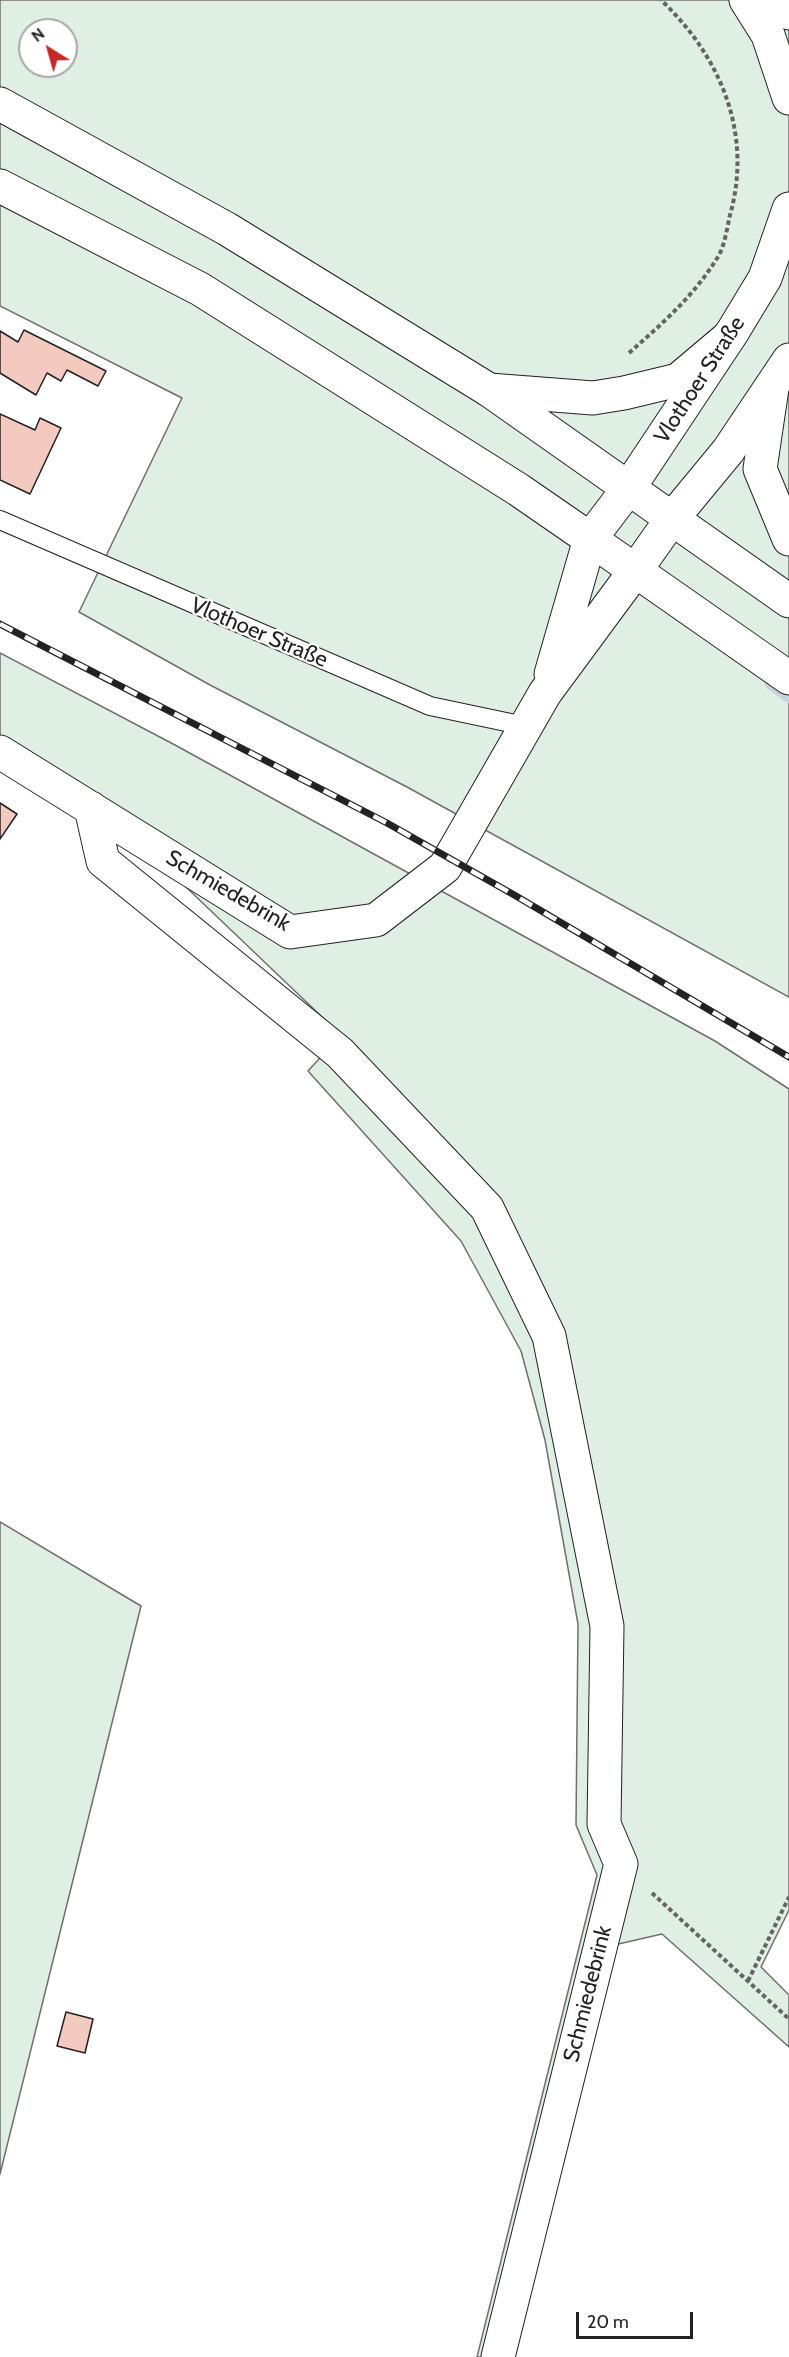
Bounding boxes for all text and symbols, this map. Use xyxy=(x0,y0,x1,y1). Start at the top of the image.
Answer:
north arrow xyxy=(18,18,78,78)
text: N xyxy=(28,24,48,46)
street label: Vlothoer Straße xyxy=(649,312,751,448)
street label: Vlothoer Straße xyxy=(187,592,331,674)
street label: Schmiedebrink xyxy=(161,845,295,937)
street label: Schmiedebrink xyxy=(558,1923,618,2065)
scale bar xyxy=(579,2300,696,2338)
text: 20 m xyxy=(587,2311,629,2333)

